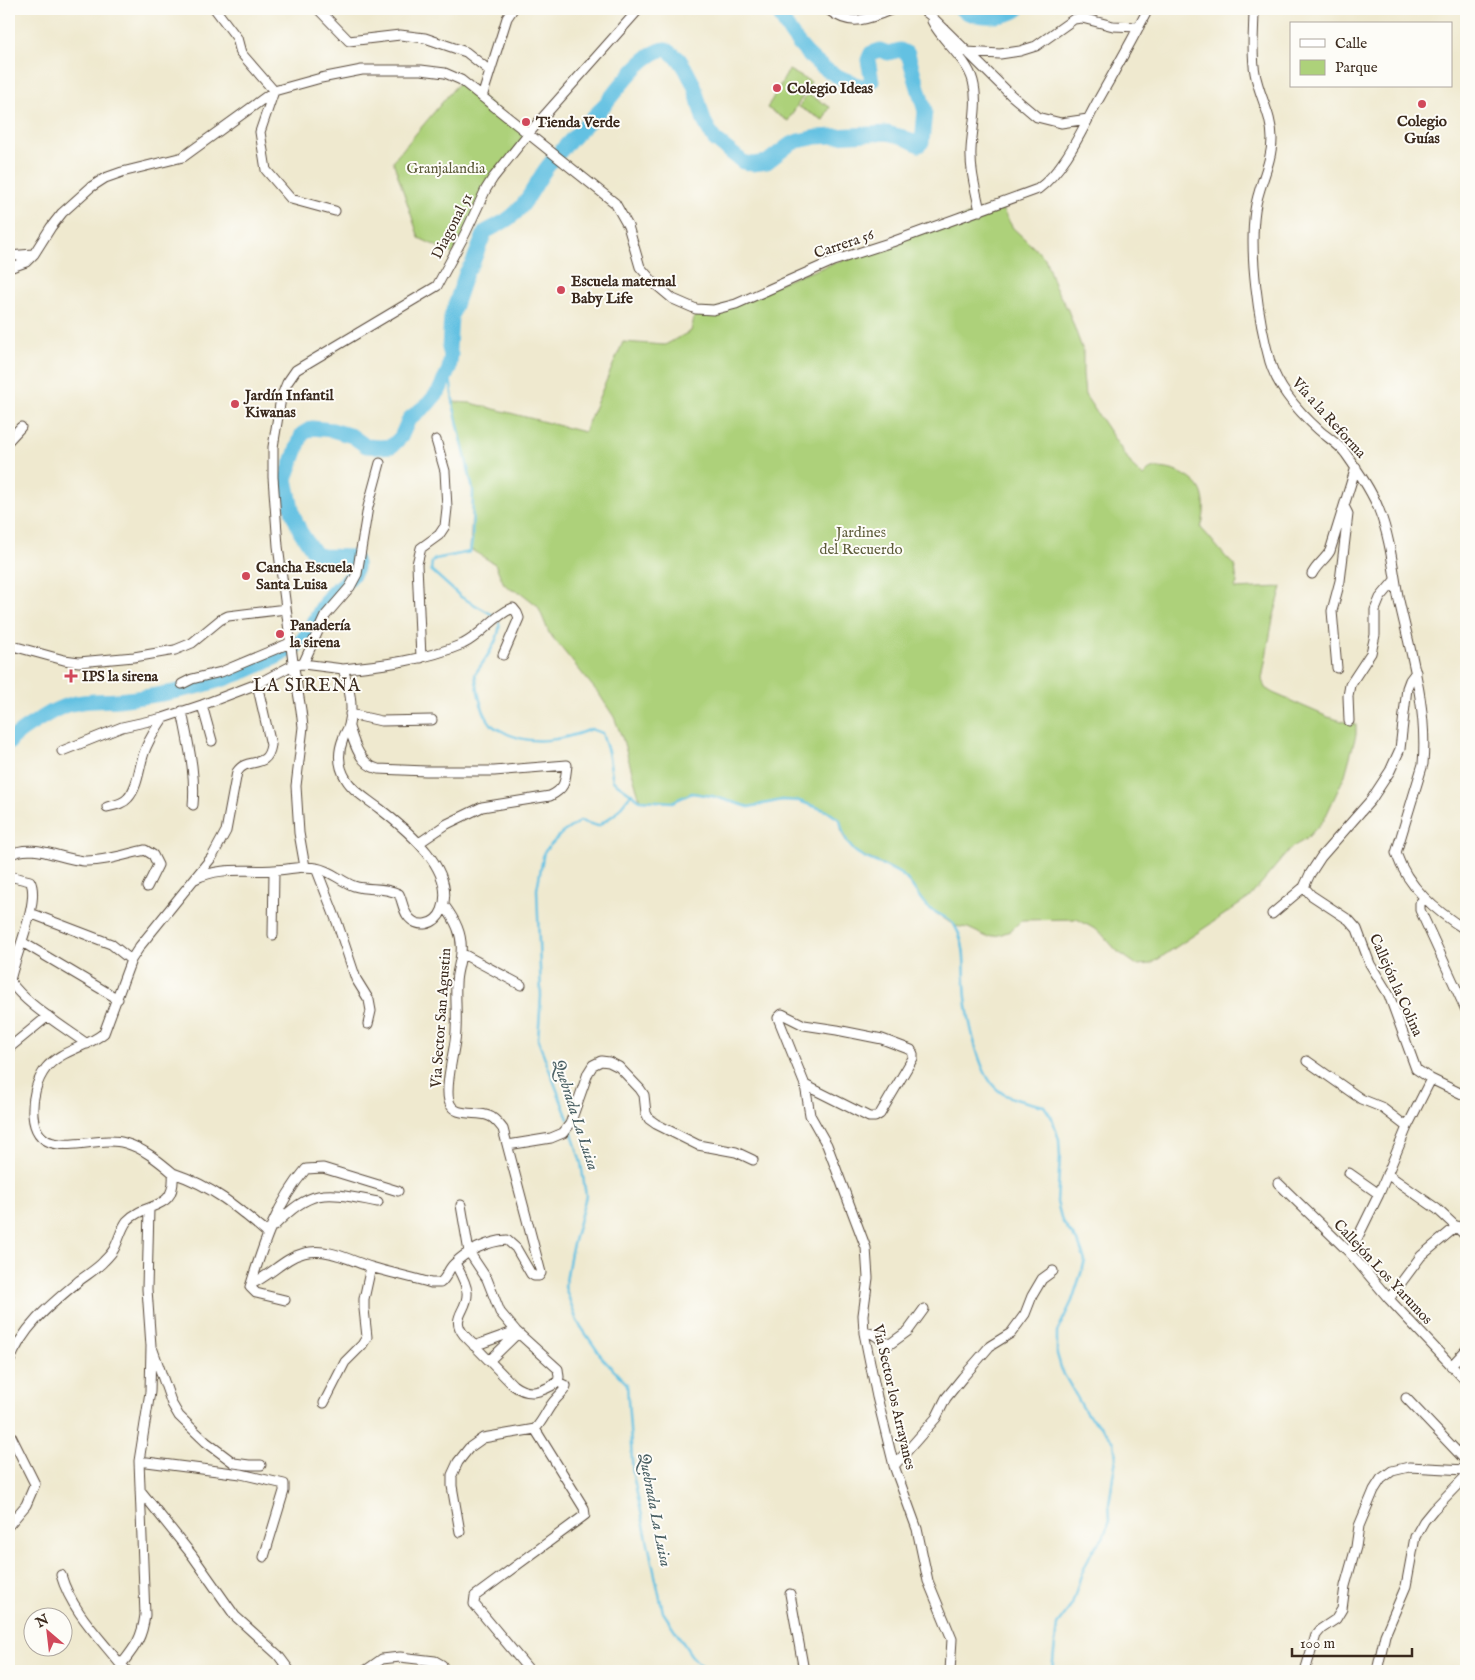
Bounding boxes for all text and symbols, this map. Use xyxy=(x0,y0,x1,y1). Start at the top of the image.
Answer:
legend xyxy=(1290,22,1452,88)
text: Calle xyxy=(1335,34,1367,53)
text: Parque xyxy=(1335,58,1378,77)
place label: Colegio Ideas xyxy=(787,79,874,98)
marker: Colegio Ideas xyxy=(771,82,783,94)
marker: Colegio Guías xyxy=(1416,98,1428,110)
place label: Colegio Guías xyxy=(1397,112,1447,148)
place label: Tienda Verde xyxy=(535,113,620,132)
marker: Tienda Verde xyxy=(520,116,532,128)
park label: Granjalandia xyxy=(407,159,486,178)
street label: Diagonal 51 xyxy=(427,190,477,262)
street label: Carrera 56 xyxy=(812,225,877,263)
place label: Escuela maternal Baby Life xyxy=(571,272,677,308)
marker: Escuela maternal Baby Life xyxy=(555,284,567,296)
street label: Vía a la Reforma xyxy=(1287,373,1371,463)
place label: Jardín Infantil Kiwanas xyxy=(243,386,334,422)
marker: Jardín Infantil Kiwanas xyxy=(229,398,241,410)
park label: Jardines del Recuerdo xyxy=(819,523,903,559)
place label: Cancha Escuela Santa Luisa xyxy=(256,558,353,594)
marker: Cancha Escuela Santa Luisa xyxy=(240,570,252,582)
place label: Panadería la sirena xyxy=(289,616,351,652)
marker: Panadería la sirena xyxy=(274,628,286,640)
place label: IPS la sirena xyxy=(82,667,159,686)
marker: IPS la sirena xyxy=(64,669,78,683)
district label: LA SIRENA xyxy=(253,675,361,698)
street label: Callejón la Colina xyxy=(1365,931,1427,1040)
street label: Via Sector San Agustin xyxy=(427,947,455,1090)
water label: Quebrada La Luisa xyxy=(548,1057,602,1173)
street label: Callejón Los Yarumos xyxy=(1329,1215,1437,1329)
street label: Via Sector los Arrayanes xyxy=(868,1322,920,1472)
water label: Quebrada La Luisa xyxy=(633,1451,675,1569)
north arrow xyxy=(22,1608,72,1658)
text: N xyxy=(32,1611,52,1633)
scale bar xyxy=(1292,1625,1412,1657)
text: 100 m xyxy=(1300,1634,1336,1653)

